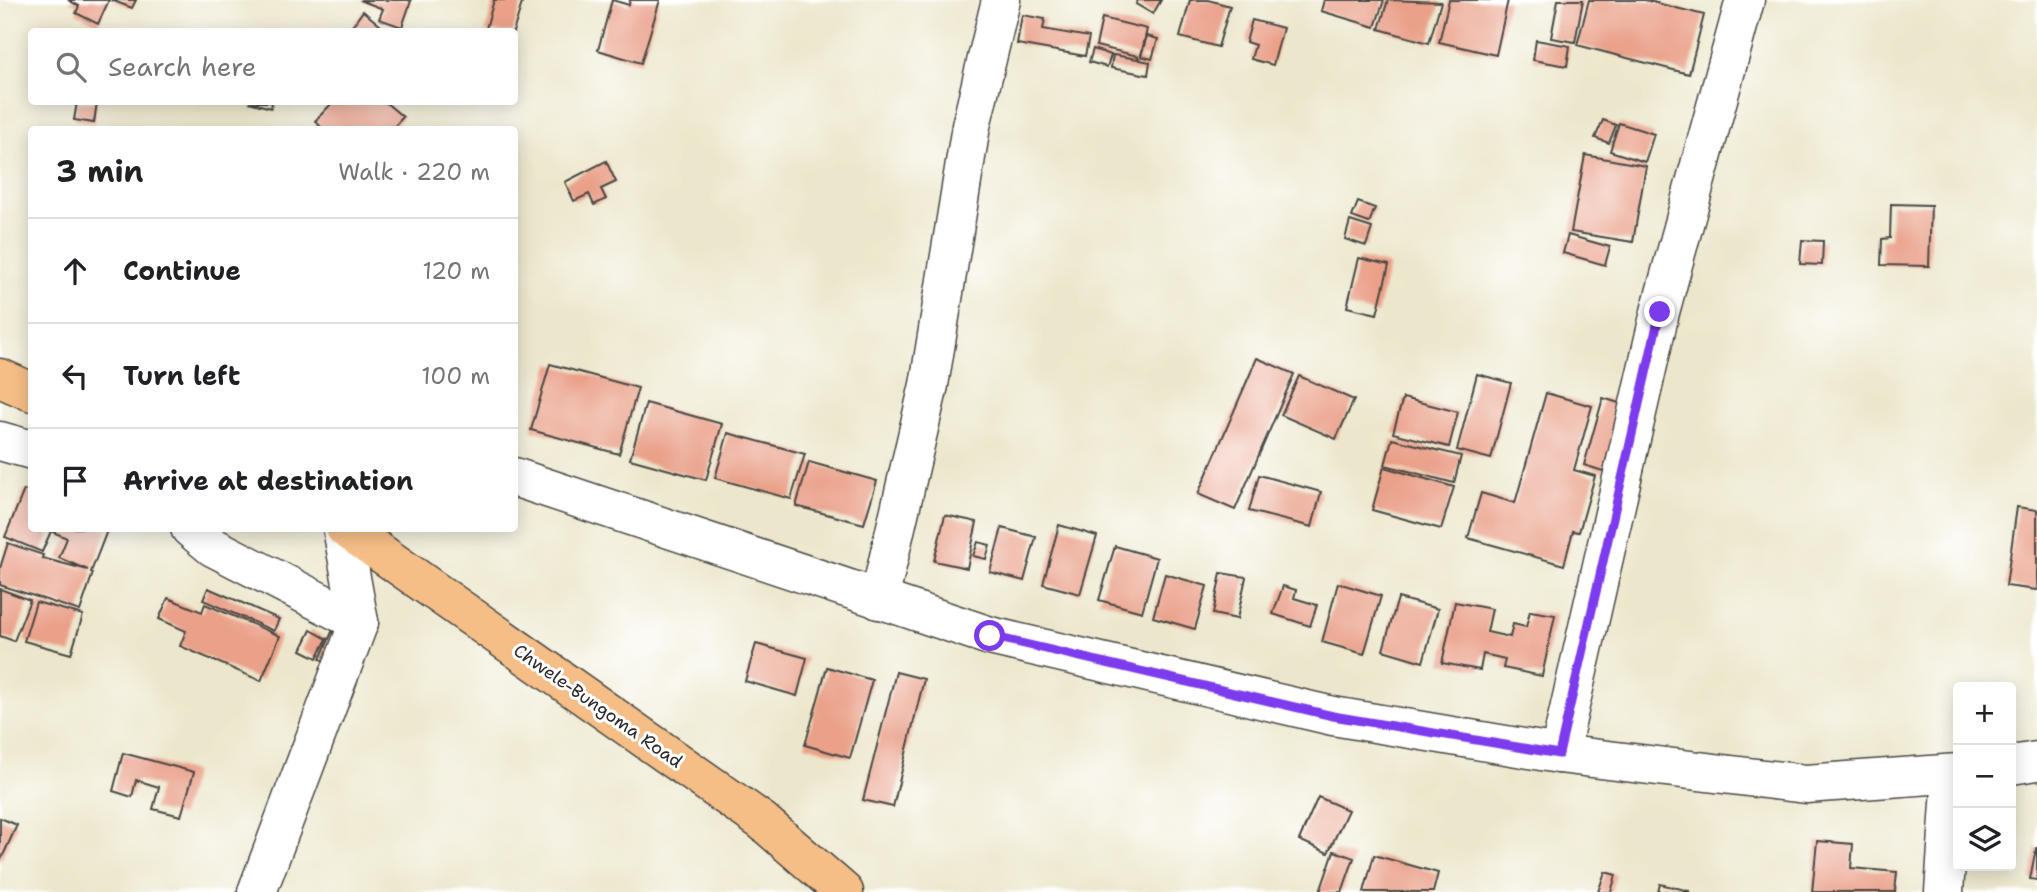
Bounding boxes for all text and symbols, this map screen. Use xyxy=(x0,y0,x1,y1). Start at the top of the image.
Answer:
search box xyxy=(28,28,518,105)
icon: search xyxy=(52,48,90,86)
text: Search here xyxy=(108,49,257,84)
text: 3 min xyxy=(56,151,143,192)
text: Walk · 220 m xyxy=(338,157,490,187)
icon: ahead xyxy=(56,252,94,290)
text: Continue xyxy=(123,253,241,288)
text: 120 m xyxy=(422,256,490,286)
route end xyxy=(1644,296,1675,327)
icon: left xyxy=(56,357,94,395)
text: Turn left xyxy=(123,358,240,393)
text: 100 m xyxy=(421,361,490,391)
icon: arrive xyxy=(56,462,94,500)
text: Arrive at destination xyxy=(123,463,413,498)
route start xyxy=(974,620,1005,651)
street label: Chwele-Bungoma Road xyxy=(509,639,687,773)
map controls xyxy=(1953,682,2016,871)
button: + xyxy=(1953,682,2016,745)
button: − xyxy=(1953,745,2016,808)
button: layers xyxy=(1953,808,2016,871)

